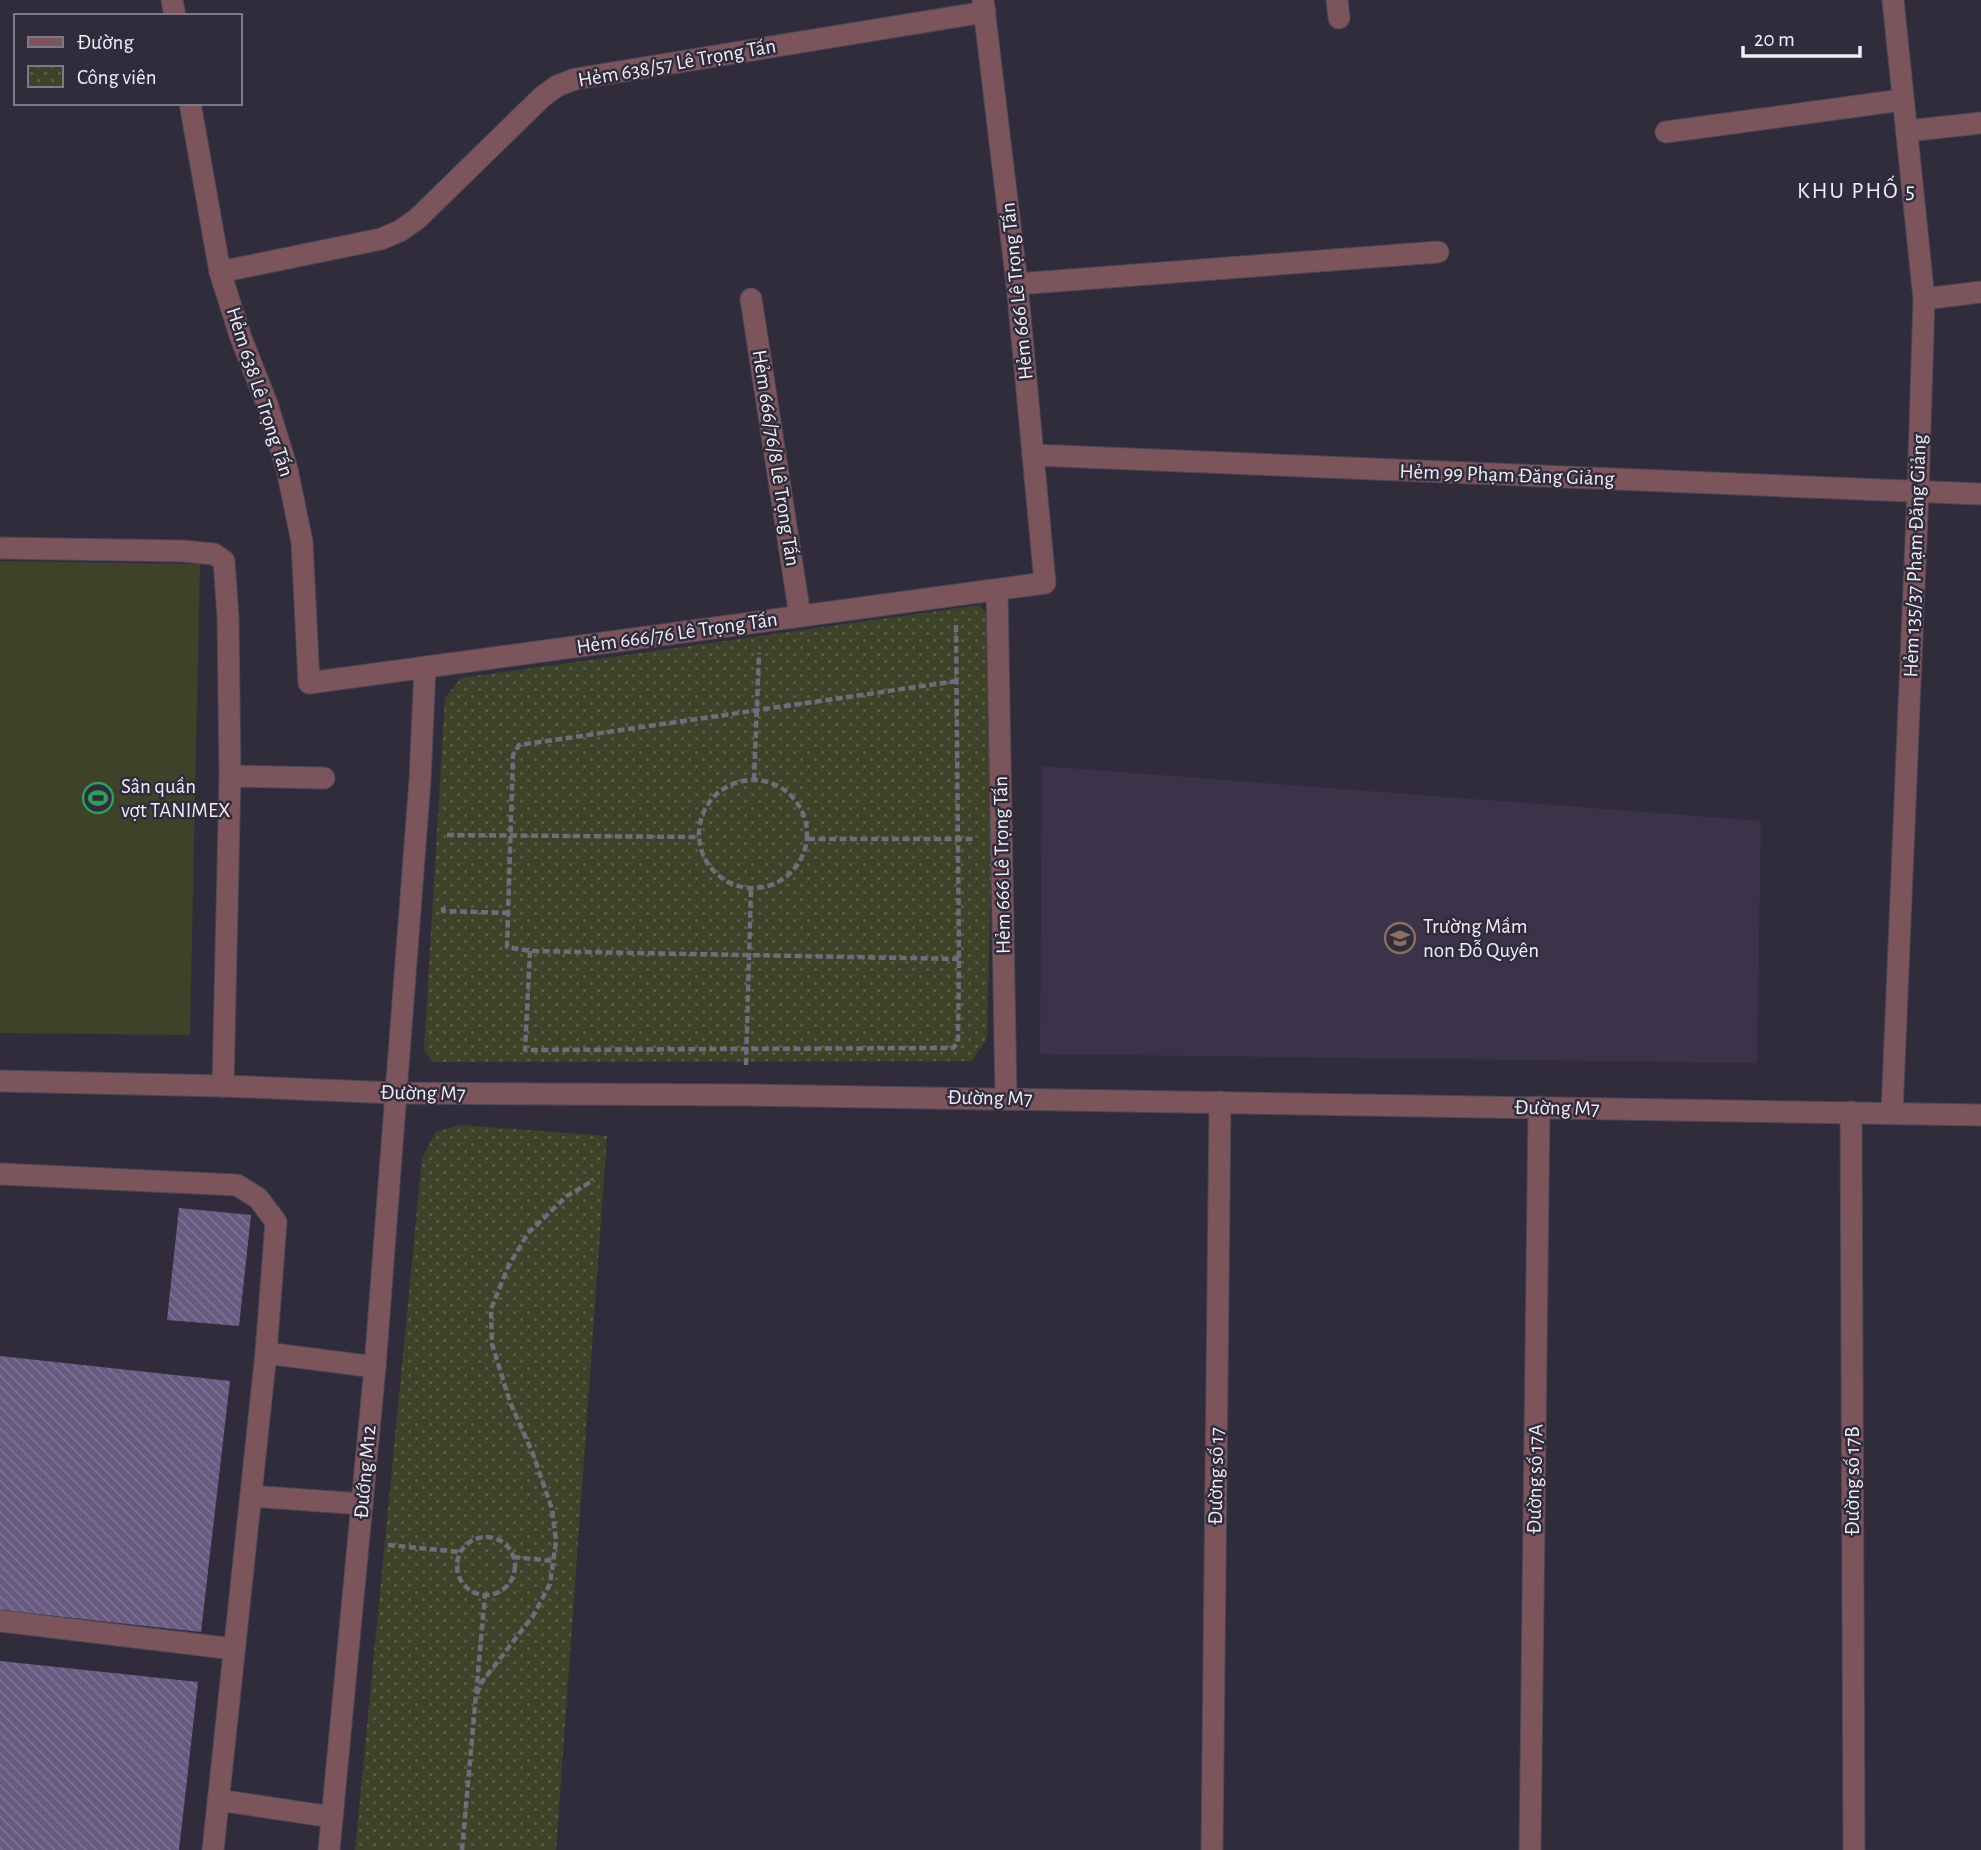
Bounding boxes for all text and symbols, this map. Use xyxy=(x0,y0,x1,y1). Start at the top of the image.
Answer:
legend xyxy=(14,14,242,105)
scale bar xyxy=(1743,14,1860,58)
text: 20 m xyxy=(1754,29,1795,50)
text: Đường xyxy=(77,32,134,53)
street label: Hẻm 638/57 Lê Trọng Tấn xyxy=(576,35,778,91)
text: Công viên xyxy=(77,67,157,88)
district label: KHU PHỐ 5 xyxy=(1797,175,1917,203)
street label: Hẻm 666 Lê Trọng Tấn xyxy=(997,201,1037,381)
street label: Hẻm 638 Lê Trọng Tấn xyxy=(223,305,297,479)
street label: Hẻm 666/76/8 Lê Trọng Tấn xyxy=(749,348,803,568)
street label: Hẻm 135/37 Phạm Đăng Giảng xyxy=(1900,433,1930,678)
street label: Hẻm 99 Phạm Đăng Giảng xyxy=(1399,461,1616,489)
street label: Hẻm 666/76 Lê Trọng Tấn xyxy=(575,608,779,658)
place label: Sân quần vợt TANIMEX xyxy=(121,776,231,821)
street label: Hẻm 666 Lê Trọng Tấn xyxy=(990,776,1014,954)
sports icon: Sân quần vợt TANIMEX xyxy=(81,781,115,815)
place label: Trường Mầm non Đỗ Quyên xyxy=(1423,916,1539,961)
school or university icon: Trường Mầm non Đỗ Quyên xyxy=(1383,921,1417,955)
street label: Đường M7 xyxy=(380,1082,466,1104)
street label: Đường M7 xyxy=(947,1087,1033,1109)
street label: Đường M7 xyxy=(1514,1097,1600,1119)
street label: Đướng M12 xyxy=(350,1424,380,1520)
street label: Đường số 17A xyxy=(1524,1424,1546,1534)
street label: Đường số 17 xyxy=(1205,1427,1227,1525)
street label: Đường số 17B xyxy=(1842,1427,1863,1535)

